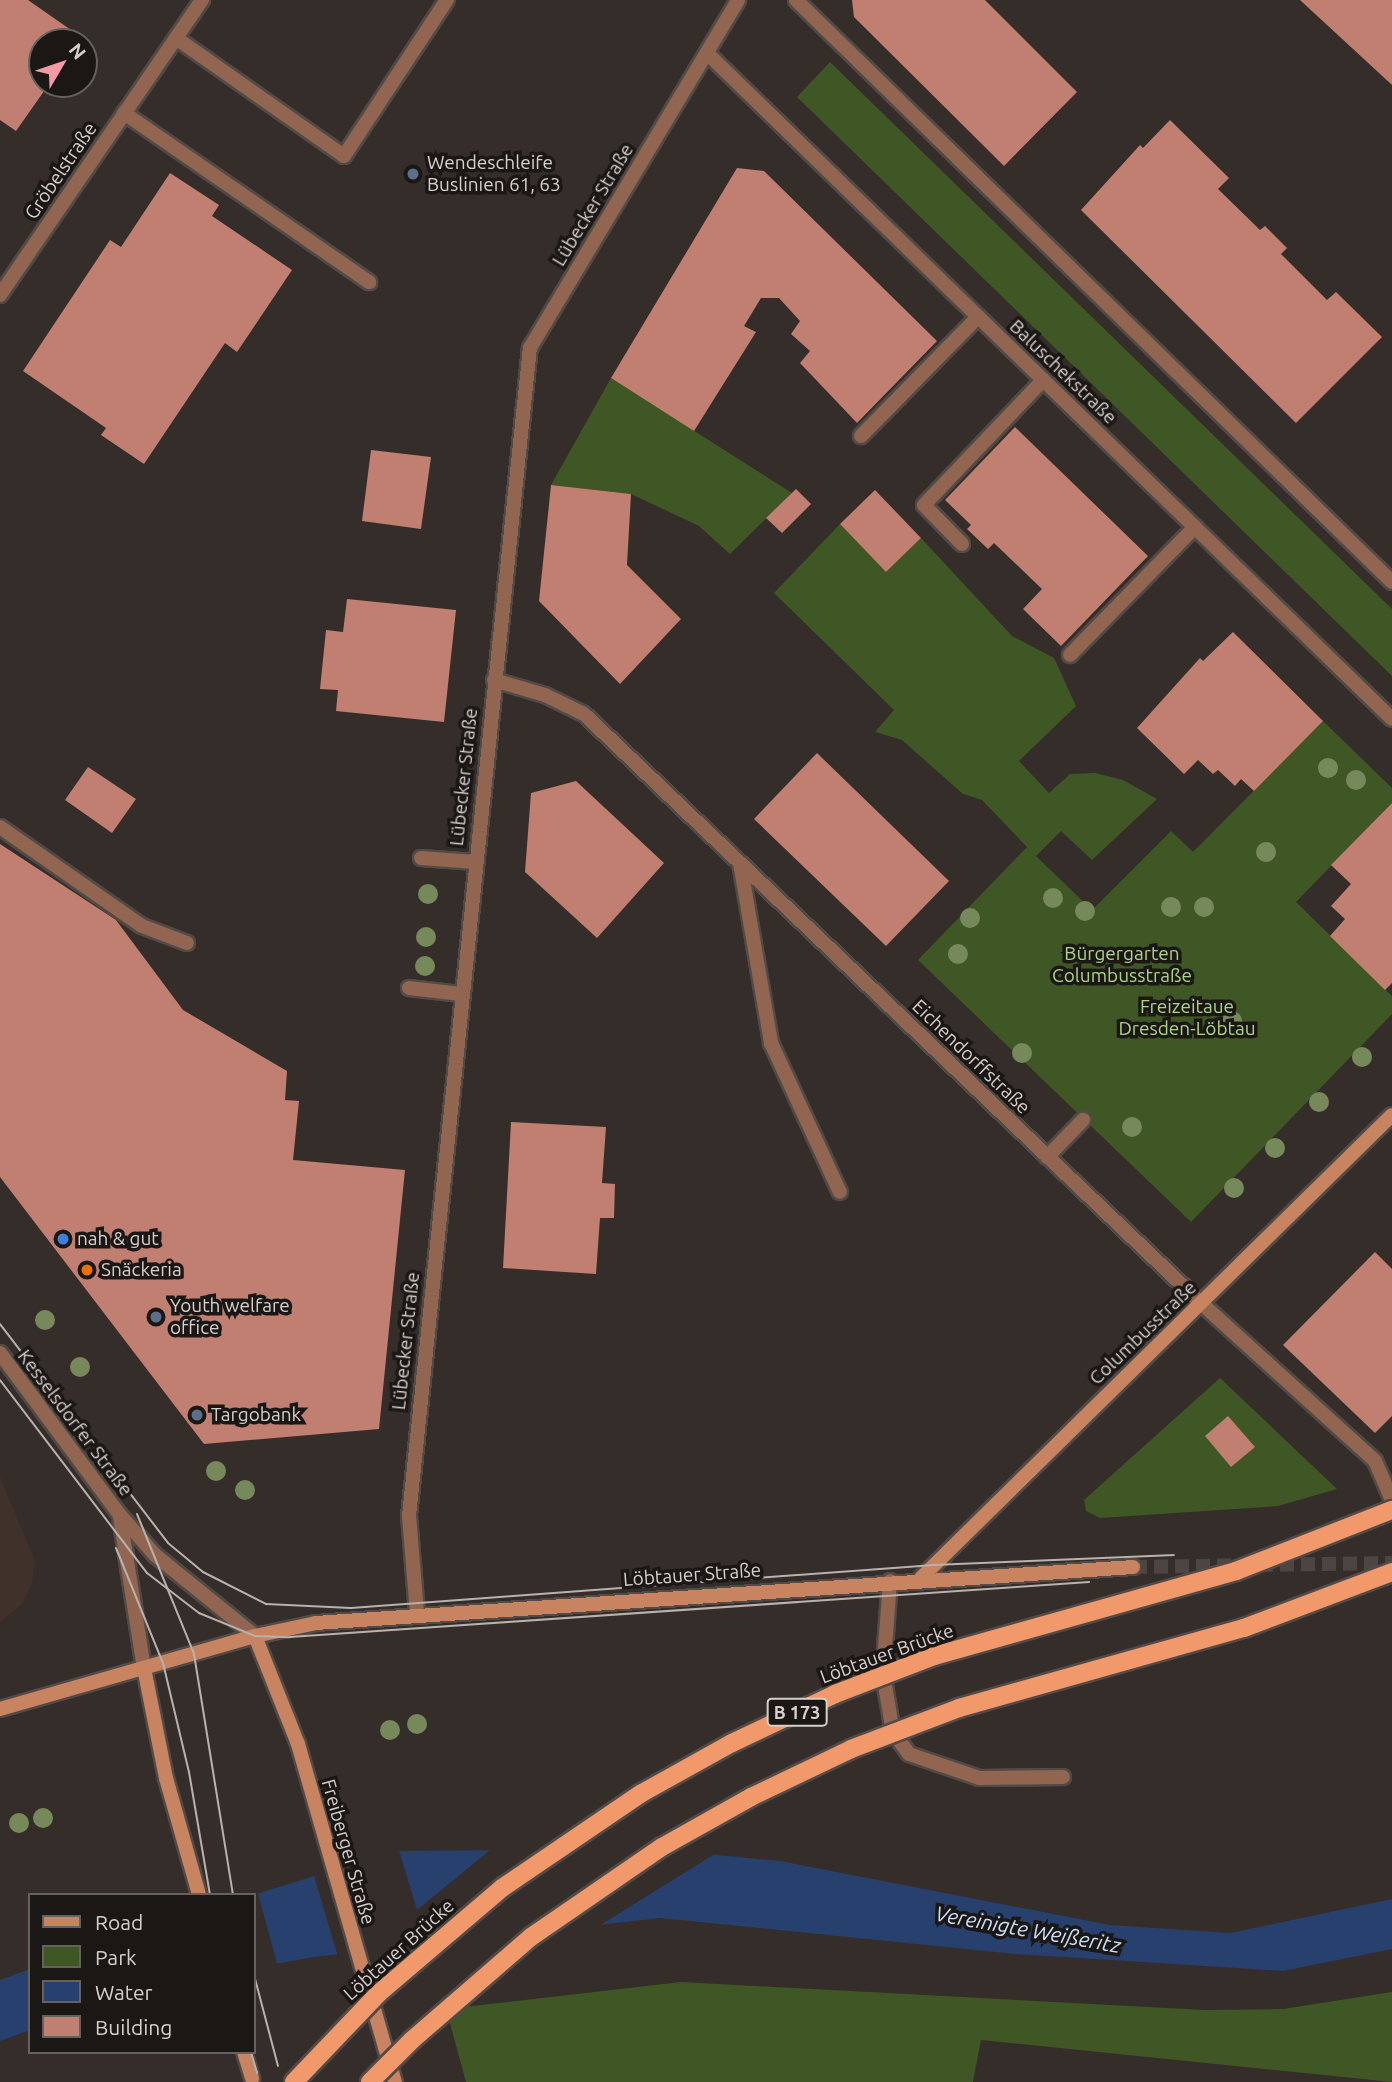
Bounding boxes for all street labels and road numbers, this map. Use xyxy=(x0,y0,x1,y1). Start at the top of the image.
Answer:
street label: Gröbelstraße xyxy=(20,118,102,224)
street label: Lübecker Straße xyxy=(548,140,638,270)
street label: Baluschekstraße xyxy=(1005,315,1121,429)
street label: Lübecker Straße xyxy=(445,707,483,847)
street label: Eichendorffstraße xyxy=(907,995,1035,1119)
street label: Lübecker Straße xyxy=(387,1271,425,1411)
street label: Columbusstraße xyxy=(1085,1276,1201,1390)
street label: Kesselsdorfer Straße xyxy=(13,1345,137,1501)
street label: Löbtauer Straße xyxy=(622,1559,762,1591)
street label: Löbtauer Brücke xyxy=(817,1619,957,1689)
road number: B 173 xyxy=(766,1698,828,1727)
street label: Freiberger Straße xyxy=(316,1777,380,1927)
street label: Löbtauer Brücke xyxy=(339,1894,459,2006)

